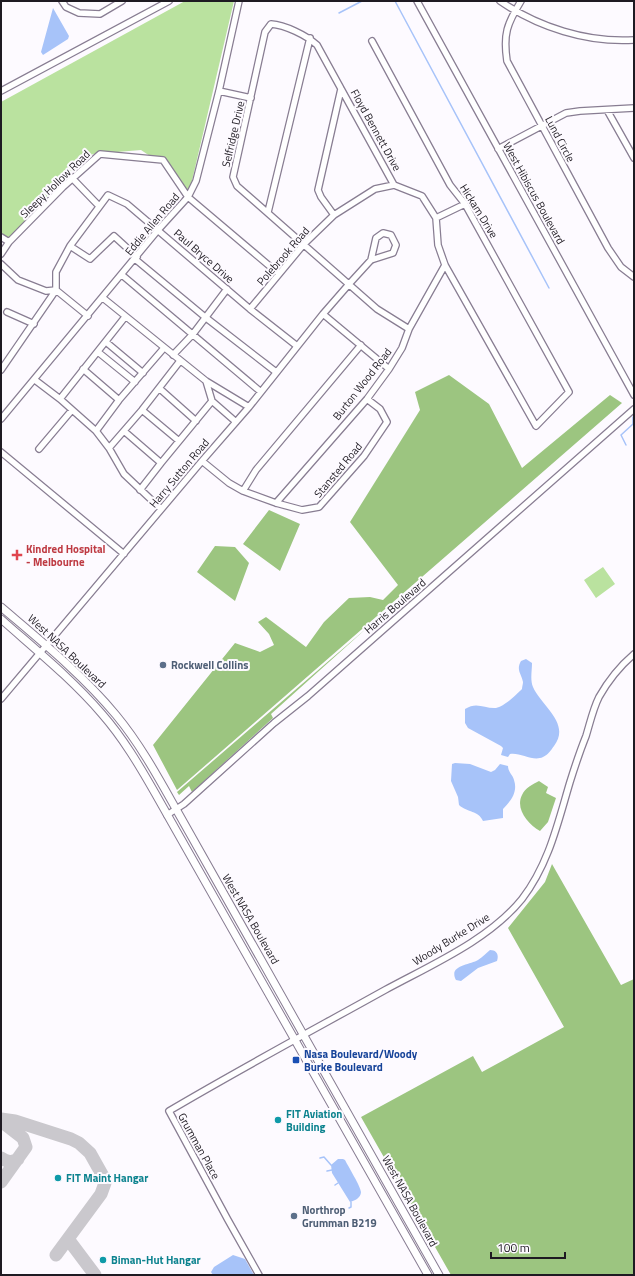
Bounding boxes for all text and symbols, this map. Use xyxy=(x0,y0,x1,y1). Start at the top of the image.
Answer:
street label: Floyd Bennett Drive xyxy=(347,86,405,174)
street label: Selfridge Drive xyxy=(218,99,248,169)
street label: Lund Circle xyxy=(541,113,579,165)
street label: West Hibiscus Boulevard xyxy=(499,139,569,247)
street label: Sleepy Hollow Road xyxy=(16,146,94,222)
street label: Hickam Drive xyxy=(456,181,502,241)
street label: Eddie Allen Road xyxy=(121,189,183,259)
street label: Polebrook Road xyxy=(253,223,313,289)
street label: Paul Bryce Drive xyxy=(170,225,238,287)
street label: Burton Wood Road xyxy=(329,344,395,423)
street label: Harry Sutton Road xyxy=(145,435,213,511)
street label: Stansted Road xyxy=(310,439,366,501)
place label: Kindred Hospital - Melbourne xyxy=(26,541,106,570)
marker: Kindred Hospital - Melbourne xyxy=(11,549,23,561)
street label: Harris Boulevard xyxy=(361,575,429,637)
street label: West NASA Boulevard xyxy=(24,610,110,692)
place label: Rockwell Collins xyxy=(171,657,248,673)
marker: Rockwell Collins xyxy=(158,660,168,670)
street label: West NASA Boulevard xyxy=(219,871,283,967)
street label: Woody Burke Drive xyxy=(409,909,493,969)
place label: Nasa Boulevard/Woody Burke Boulevard xyxy=(304,1046,418,1075)
marker: Nasa Boulevard/Woody Burke Boulevard xyxy=(291,1055,301,1065)
place label: FIT Aviation Building xyxy=(286,1106,342,1135)
street label: Grumman Place xyxy=(174,1110,224,1182)
marker: FIT Aviation Building xyxy=(273,1115,283,1125)
street label: West NASA Boulevard xyxy=(378,1153,442,1250)
place label: FIT Maint Hangar xyxy=(66,1170,148,1186)
marker: FIT Maint Hangar xyxy=(53,1173,63,1183)
place label: Northrop Grumman B219 xyxy=(302,1202,377,1231)
marker: Northrop Grumman B219 xyxy=(289,1211,299,1221)
scale bar xyxy=(491,1234,565,1260)
text: 100 m xyxy=(497,1238,530,1257)
place label: Biman-Hut Hangar xyxy=(111,1252,201,1268)
marker: Biman-Hut Hangar xyxy=(98,1255,108,1265)

